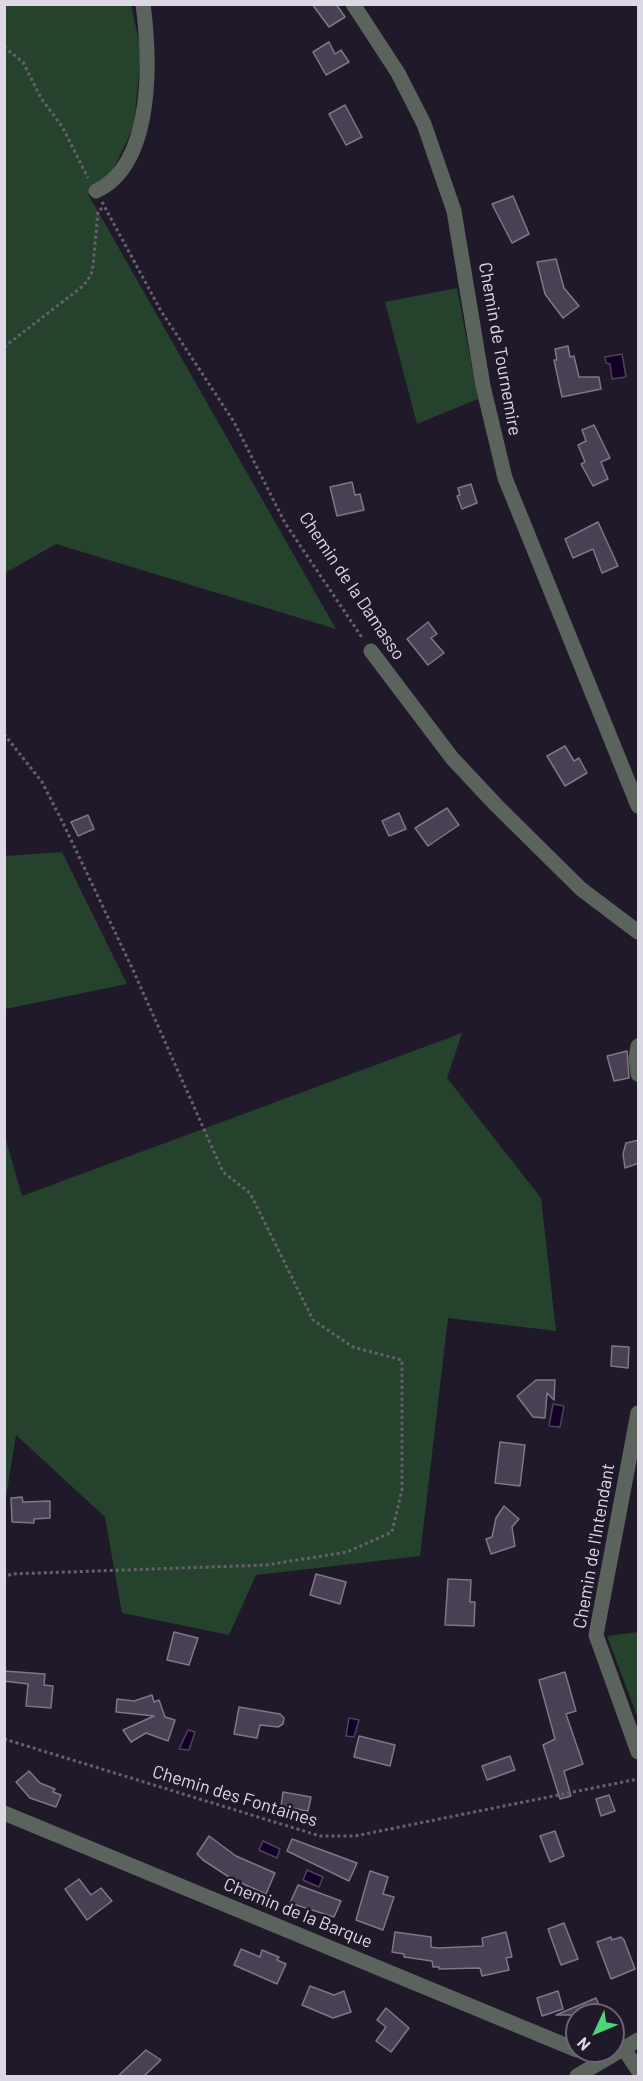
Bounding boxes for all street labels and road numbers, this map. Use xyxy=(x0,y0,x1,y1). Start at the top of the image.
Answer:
street label: Chemin de Tournemire xyxy=(474,261,526,437)
street label: Chemin de la Damasso xyxy=(294,508,410,664)
street label: Chemin de l'Intendant xyxy=(569,1462,619,1630)
street label: Chemin des Fontaines xyxy=(150,1761,320,1831)
street label: Chemin de la Barque xyxy=(220,1873,376,1953)

